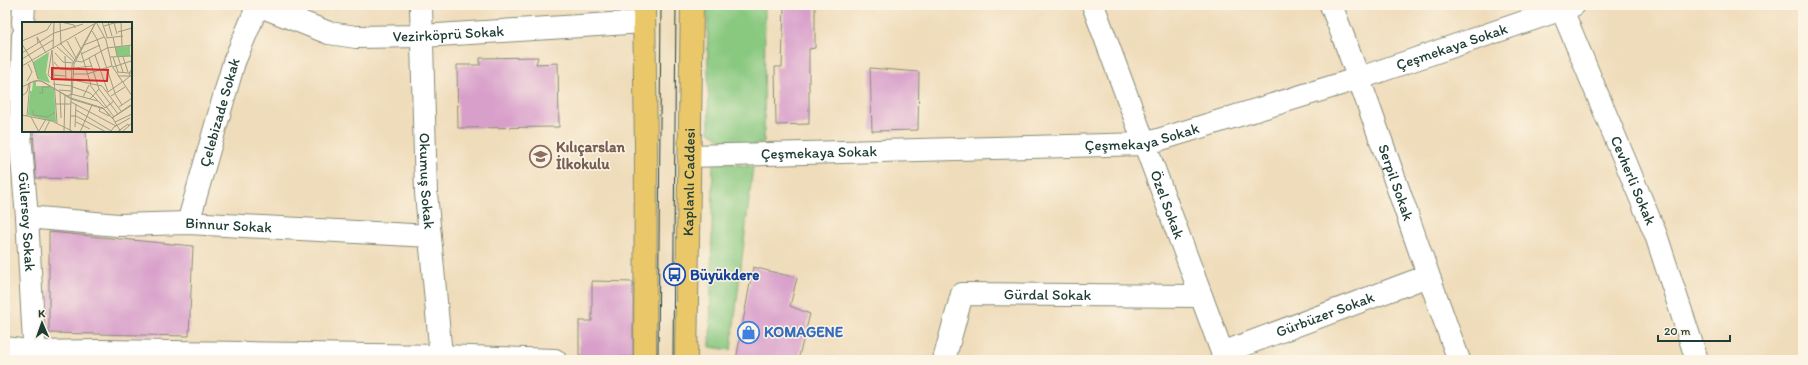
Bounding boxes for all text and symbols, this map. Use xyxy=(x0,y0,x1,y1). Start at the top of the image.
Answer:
street label: Çeşmekaya Sokak xyxy=(1394,19,1510,74)
inset map xyxy=(22,22,132,132)
street label: Vezirköprü Sokak xyxy=(392,22,505,45)
street label: Çelebizade Sokak xyxy=(195,55,244,169)
street label: Çeşmekaya Sokak xyxy=(1084,119,1202,155)
street label: Kaplanlı Caddesi xyxy=(679,128,699,236)
street label: Okumuş Sokak xyxy=(415,132,438,230)
street label: Cevherli Sokak xyxy=(1607,133,1660,228)
place label: Kılıçarslan İlkokulu xyxy=(556,138,625,173)
street label: Çeşmekaya Sokak xyxy=(761,142,878,163)
street label: Serpil Sokak xyxy=(1374,142,1418,223)
school or university icon: Kılıçarslan İlkokulu xyxy=(527,143,553,169)
street label: Özel Sokak xyxy=(1146,168,1188,242)
street label: Gülersoy Sokak xyxy=(14,171,39,272)
street label: Binnur Sokak xyxy=(185,214,273,237)
bus stop icon: Büyükdere xyxy=(661,262,687,288)
place label: Büyükdere xyxy=(690,266,759,285)
street label: Gürdal Sokak xyxy=(1004,285,1092,304)
street label: Gürbüzer Sokak xyxy=(1273,288,1377,341)
north arrow xyxy=(22,303,62,343)
text: K xyxy=(38,307,46,320)
scale bar xyxy=(1658,317,1730,343)
shop icon: KOMAGENE xyxy=(735,319,761,345)
place label: KOMAGENE xyxy=(764,323,844,341)
text: 20 m xyxy=(1664,324,1691,338)

